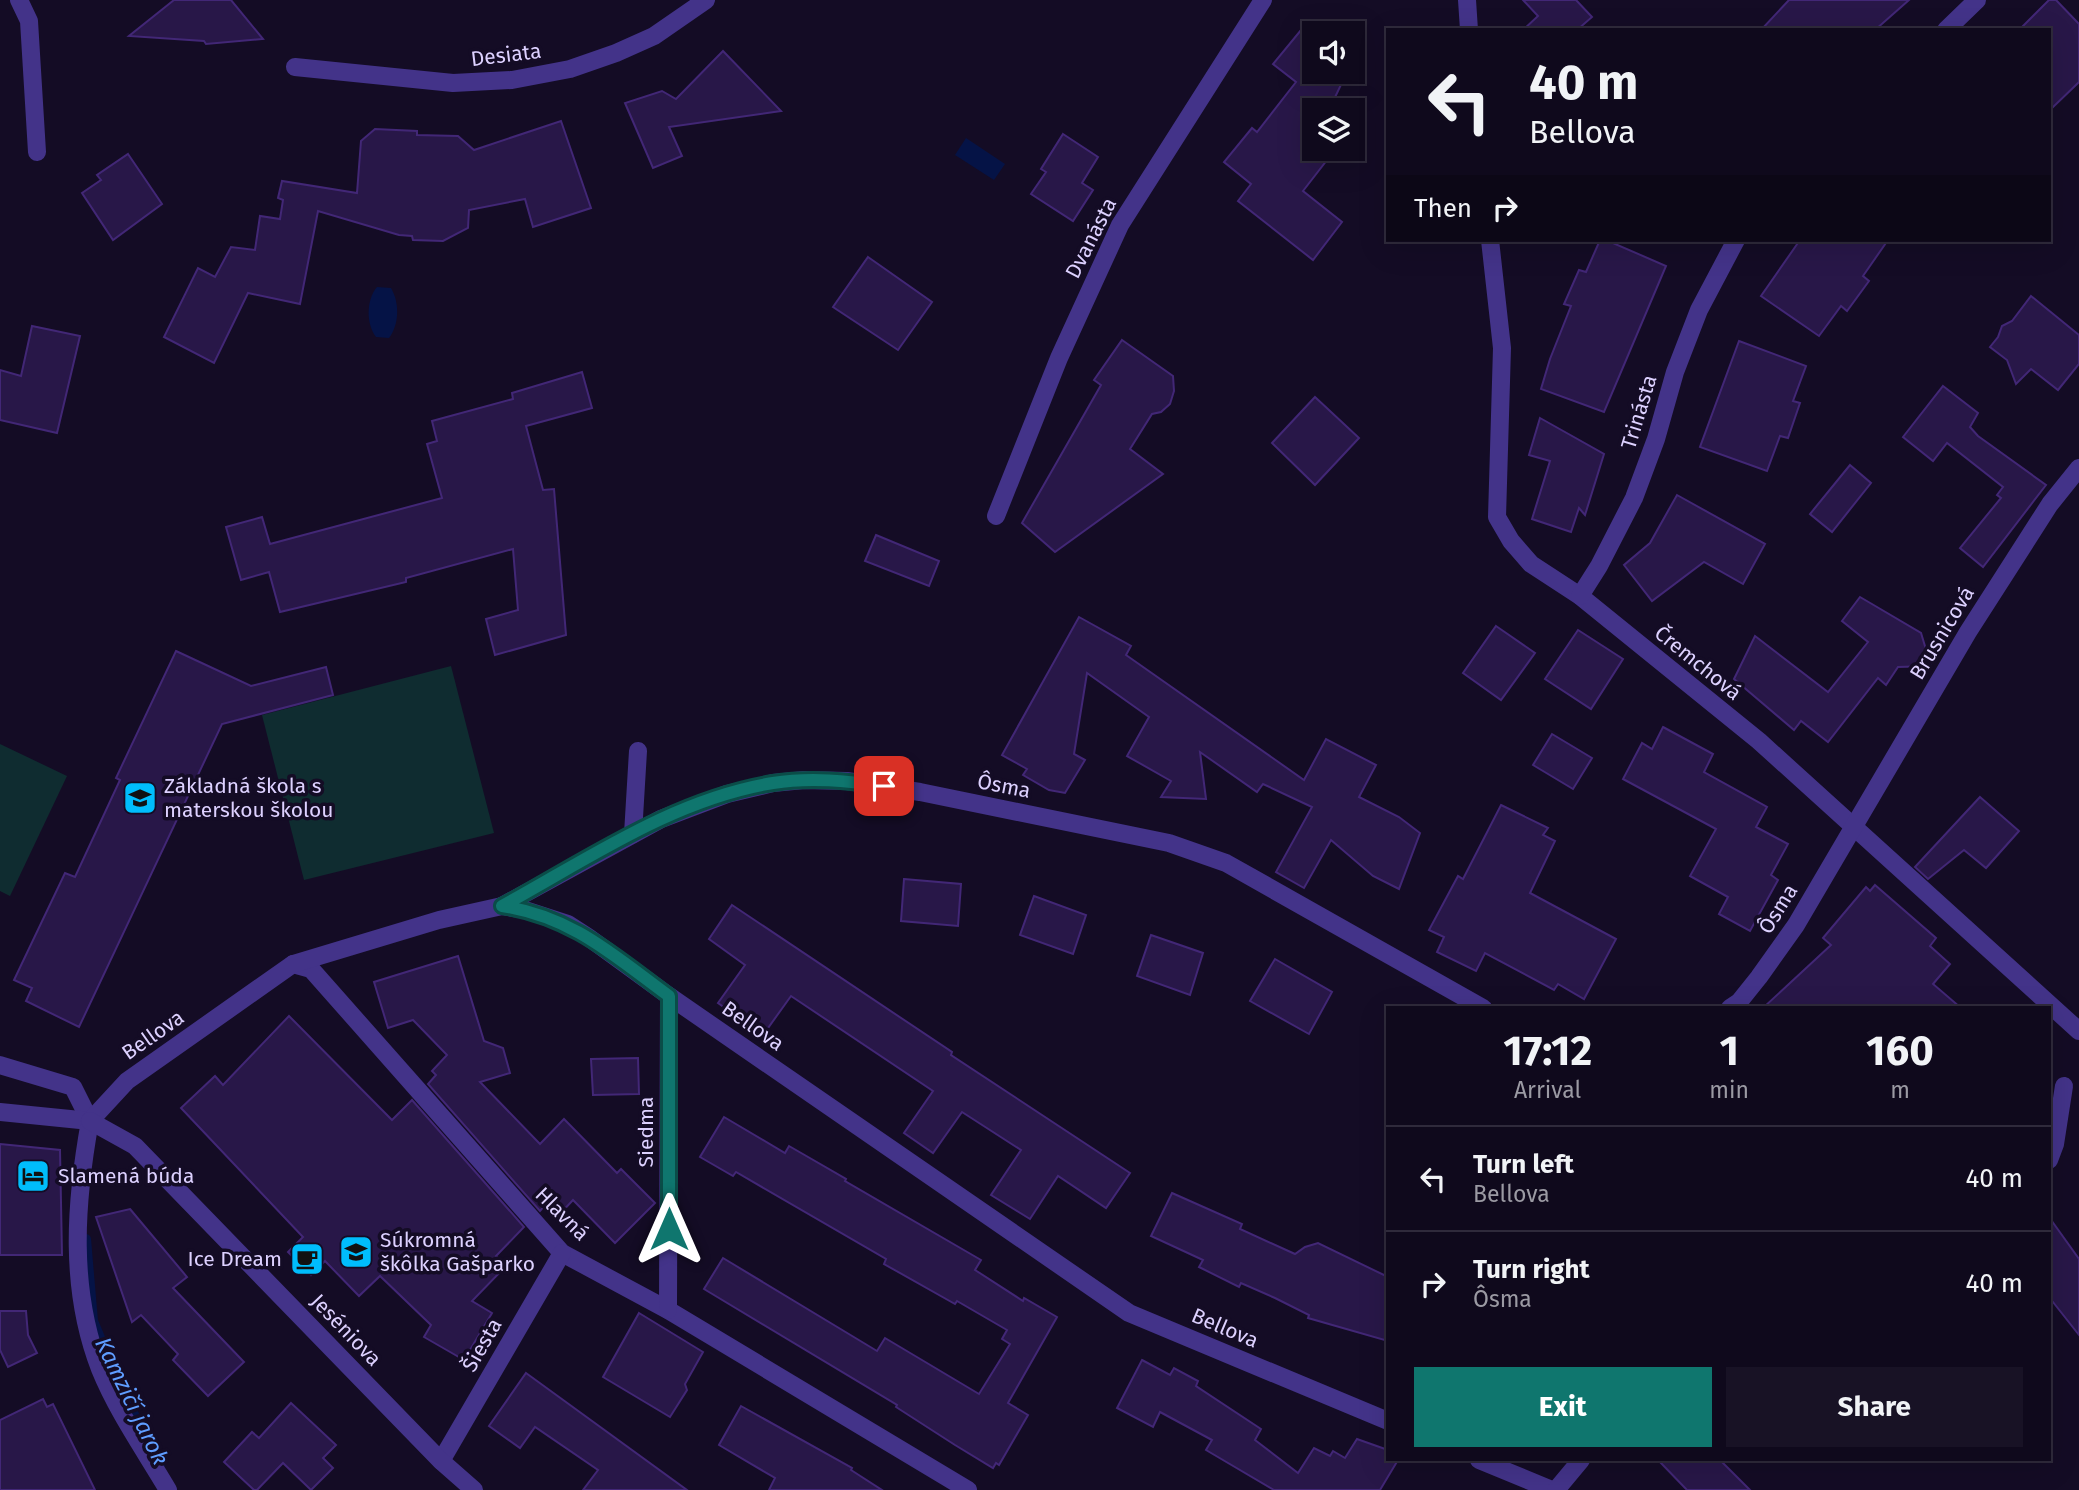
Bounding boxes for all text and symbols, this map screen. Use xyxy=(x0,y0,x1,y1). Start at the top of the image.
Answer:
map controls xyxy=(1302,21,1365,161)
button: sound xyxy=(1302,21,1365,84)
street label: Desiata xyxy=(469,38,543,72)
text: 40 m xyxy=(1529,53,1638,112)
icon: left xyxy=(1414,56,1505,147)
button: layers xyxy=(1302,98,1365,161)
text: Bellova xyxy=(1529,113,1636,151)
icon: right xyxy=(1486,189,1524,227)
street label: Dvanásta xyxy=(1060,193,1122,283)
text: Then xyxy=(1414,193,1472,224)
street label: Trinásta xyxy=(1615,372,1663,452)
street label: Brusnicová xyxy=(1904,582,1980,684)
street label: Čremchová xyxy=(1649,620,1747,706)
pin xyxy=(854,756,914,816)
icon: arrive xyxy=(865,767,903,805)
street label: Ôsma xyxy=(975,768,1033,804)
place label: Základná škola s materskou školou xyxy=(164,773,334,823)
school or university icon: Základná škola s materskou školou xyxy=(121,779,159,817)
street label: Ôsma xyxy=(1753,879,1803,939)
street label: Bellova xyxy=(717,995,789,1057)
street label: Bellova xyxy=(117,1004,189,1066)
text: 17:12 xyxy=(1503,1026,1592,1076)
text: 1 xyxy=(1719,1026,1739,1076)
text: 160 xyxy=(1866,1026,1934,1076)
text: Arrival xyxy=(1514,1076,1581,1104)
text: min xyxy=(1709,1076,1749,1104)
text: m xyxy=(1890,1076,1910,1104)
street label: Siedma xyxy=(633,1097,659,1167)
text: Turn left xyxy=(1473,1149,1574,1180)
hotel icon: Slamená búda xyxy=(14,1157,52,1195)
icon: left xyxy=(1414,1160,1452,1198)
place label: Slamená búda xyxy=(58,1163,194,1189)
text: 40 m xyxy=(1965,1163,2023,1194)
text: Bellova xyxy=(1473,1180,1550,1208)
street label: Hlavná xyxy=(530,1182,594,1246)
position arrow xyxy=(632,1192,706,1266)
place label: Súkromná škôlka Gašparko xyxy=(380,1227,535,1277)
school or university icon: Súkromná škôlka Gašparko xyxy=(337,1233,375,1271)
cafe icon: Ice Dream xyxy=(288,1240,326,1278)
place label: Ice Dream xyxy=(188,1246,282,1272)
text: Turn right xyxy=(1473,1254,1590,1285)
icon: right xyxy=(1414,1265,1452,1303)
text: 40 m xyxy=(1965,1268,2023,1299)
text: Ôsma xyxy=(1473,1285,1532,1313)
street label: Jeséniova xyxy=(305,1288,387,1372)
street label: Bellova xyxy=(1188,1302,1262,1354)
street label: Šiesta xyxy=(456,1314,508,1376)
water label: Kamzičí jarok xyxy=(89,1333,175,1469)
button: Exit xyxy=(1414,1367,1712,1447)
button: Share xyxy=(1726,1367,2023,1447)

